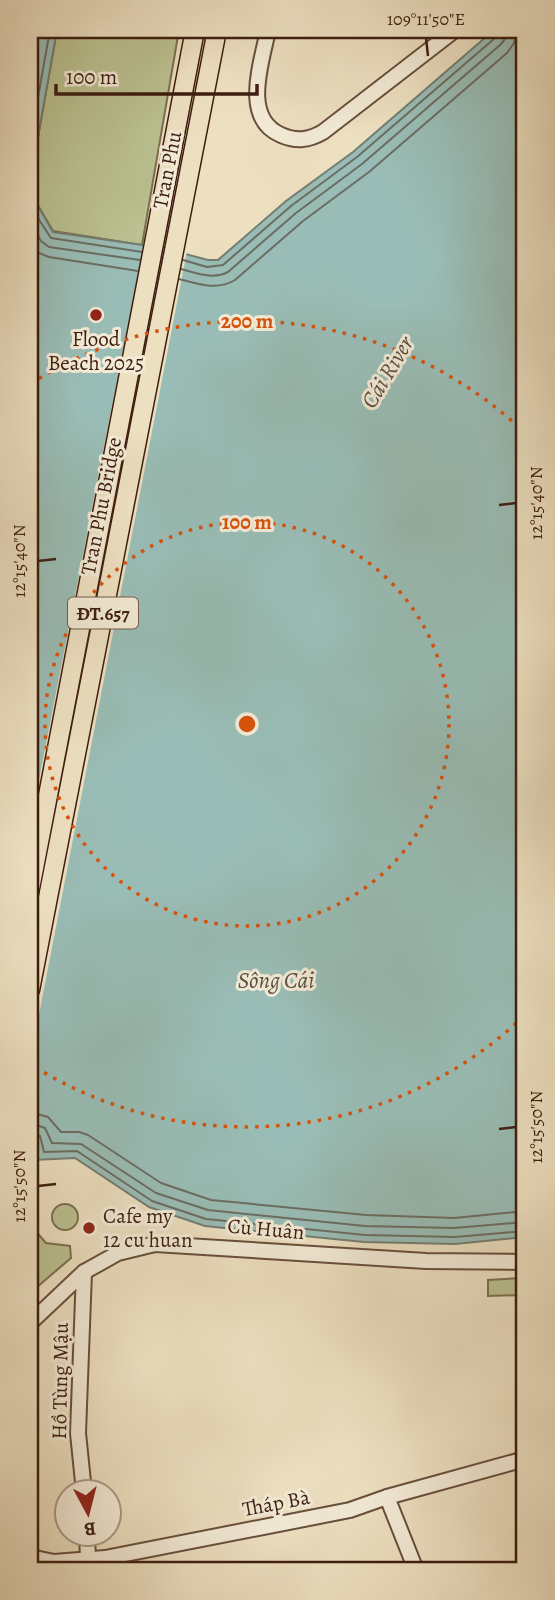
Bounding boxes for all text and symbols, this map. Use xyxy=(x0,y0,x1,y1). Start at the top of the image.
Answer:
text: 109°11'50"E xyxy=(387,7,465,31)
scale bar xyxy=(56,52,257,96)
text: 100 m xyxy=(66,63,117,91)
street label: Tran Phu xyxy=(146,128,188,211)
marker: Flood Beach 2025 xyxy=(88,307,104,323)
text: 200 m xyxy=(221,307,274,335)
place label: Flood Beach 2025 xyxy=(48,325,144,377)
water label: Cái River xyxy=(354,330,422,414)
street label: Tran Phu Bridge xyxy=(74,435,128,577)
text: 12°15'40"N xyxy=(524,466,548,540)
text: 100 m xyxy=(222,508,272,536)
text: 12°15'40"N xyxy=(7,524,31,598)
road number: ĐT.657 xyxy=(68,598,138,628)
centre of rings xyxy=(235,712,259,736)
water label: Sông Cái xyxy=(238,965,314,996)
text: 12°15'50"N xyxy=(524,1091,548,1163)
text: 12°15'50"N xyxy=(7,1150,31,1222)
place label: Cafe my 12 cu huan xyxy=(103,1202,193,1254)
street label: Cù Huân xyxy=(226,1212,306,1246)
marker: Cafe my 12 cu huan xyxy=(81,1220,97,1236)
street label: Hồ Tùng Mậu xyxy=(45,1322,75,1440)
north arrow xyxy=(52,1478,122,1548)
street label: Tháp Bà xyxy=(240,1483,312,1523)
text: B xyxy=(82,1515,97,1543)

